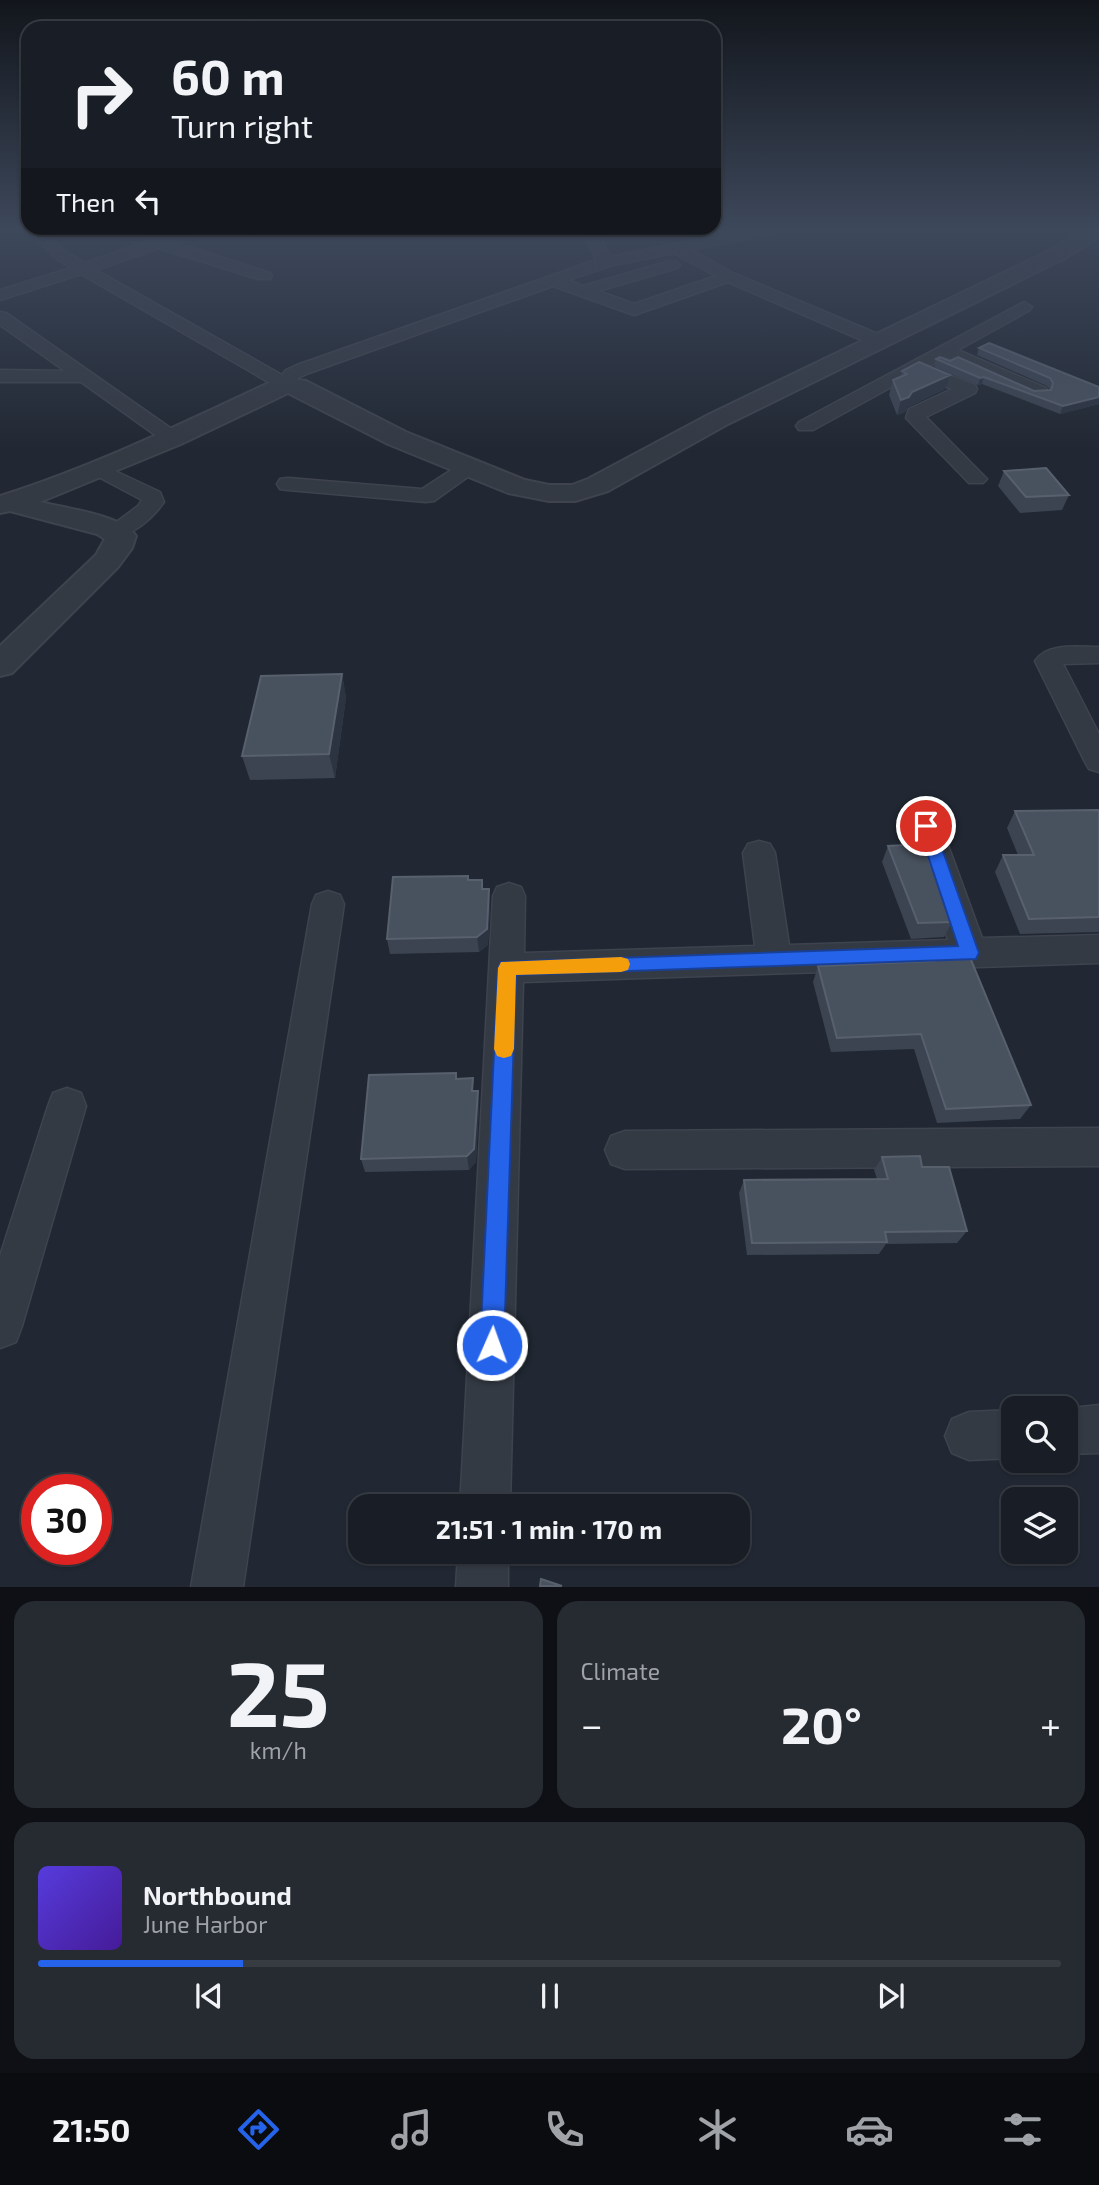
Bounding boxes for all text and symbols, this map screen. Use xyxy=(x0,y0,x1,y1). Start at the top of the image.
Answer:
text: 60 m xyxy=(171,46,285,105)
icon: right xyxy=(56,49,147,140)
text: Turn right xyxy=(171,106,313,144)
icon: left xyxy=(129,182,167,220)
text: Then xyxy=(56,186,115,217)
pin xyxy=(896,796,956,856)
icon: arrive xyxy=(907,807,945,845)
position arrow xyxy=(455,1308,529,1382)
map controls xyxy=(1001,1396,1078,1564)
button: search xyxy=(1001,1396,1078,1473)
speed limit sign: 30 xyxy=(21,1474,112,1565)
button: layers xyxy=(1001,1487,1078,1564)
text: 21:51 · 1 min · 170 m xyxy=(436,1513,662,1544)
text: 25 xyxy=(227,1636,330,1745)
text: Climate xyxy=(581,1657,660,1685)
text: 20° xyxy=(781,1692,862,1754)
text: − xyxy=(581,1701,603,1747)
text: + xyxy=(1040,1701,1061,1747)
text: km/h xyxy=(250,1736,307,1764)
text: Northbound xyxy=(143,1879,292,1910)
text: June Harbor xyxy=(143,1910,267,1938)
icon: previous xyxy=(190,1977,228,2015)
icon: pause xyxy=(531,1977,569,2015)
icon: next xyxy=(872,1977,910,2015)
icon: directions xyxy=(234,2105,283,2154)
icon: music xyxy=(387,2105,436,2154)
icon: phone xyxy=(540,2105,589,2154)
icon: climate xyxy=(693,2105,742,2154)
icon: car xyxy=(845,2105,894,2154)
icon: filters xyxy=(998,2105,1047,2154)
text: 21:50 xyxy=(52,2110,130,2148)

